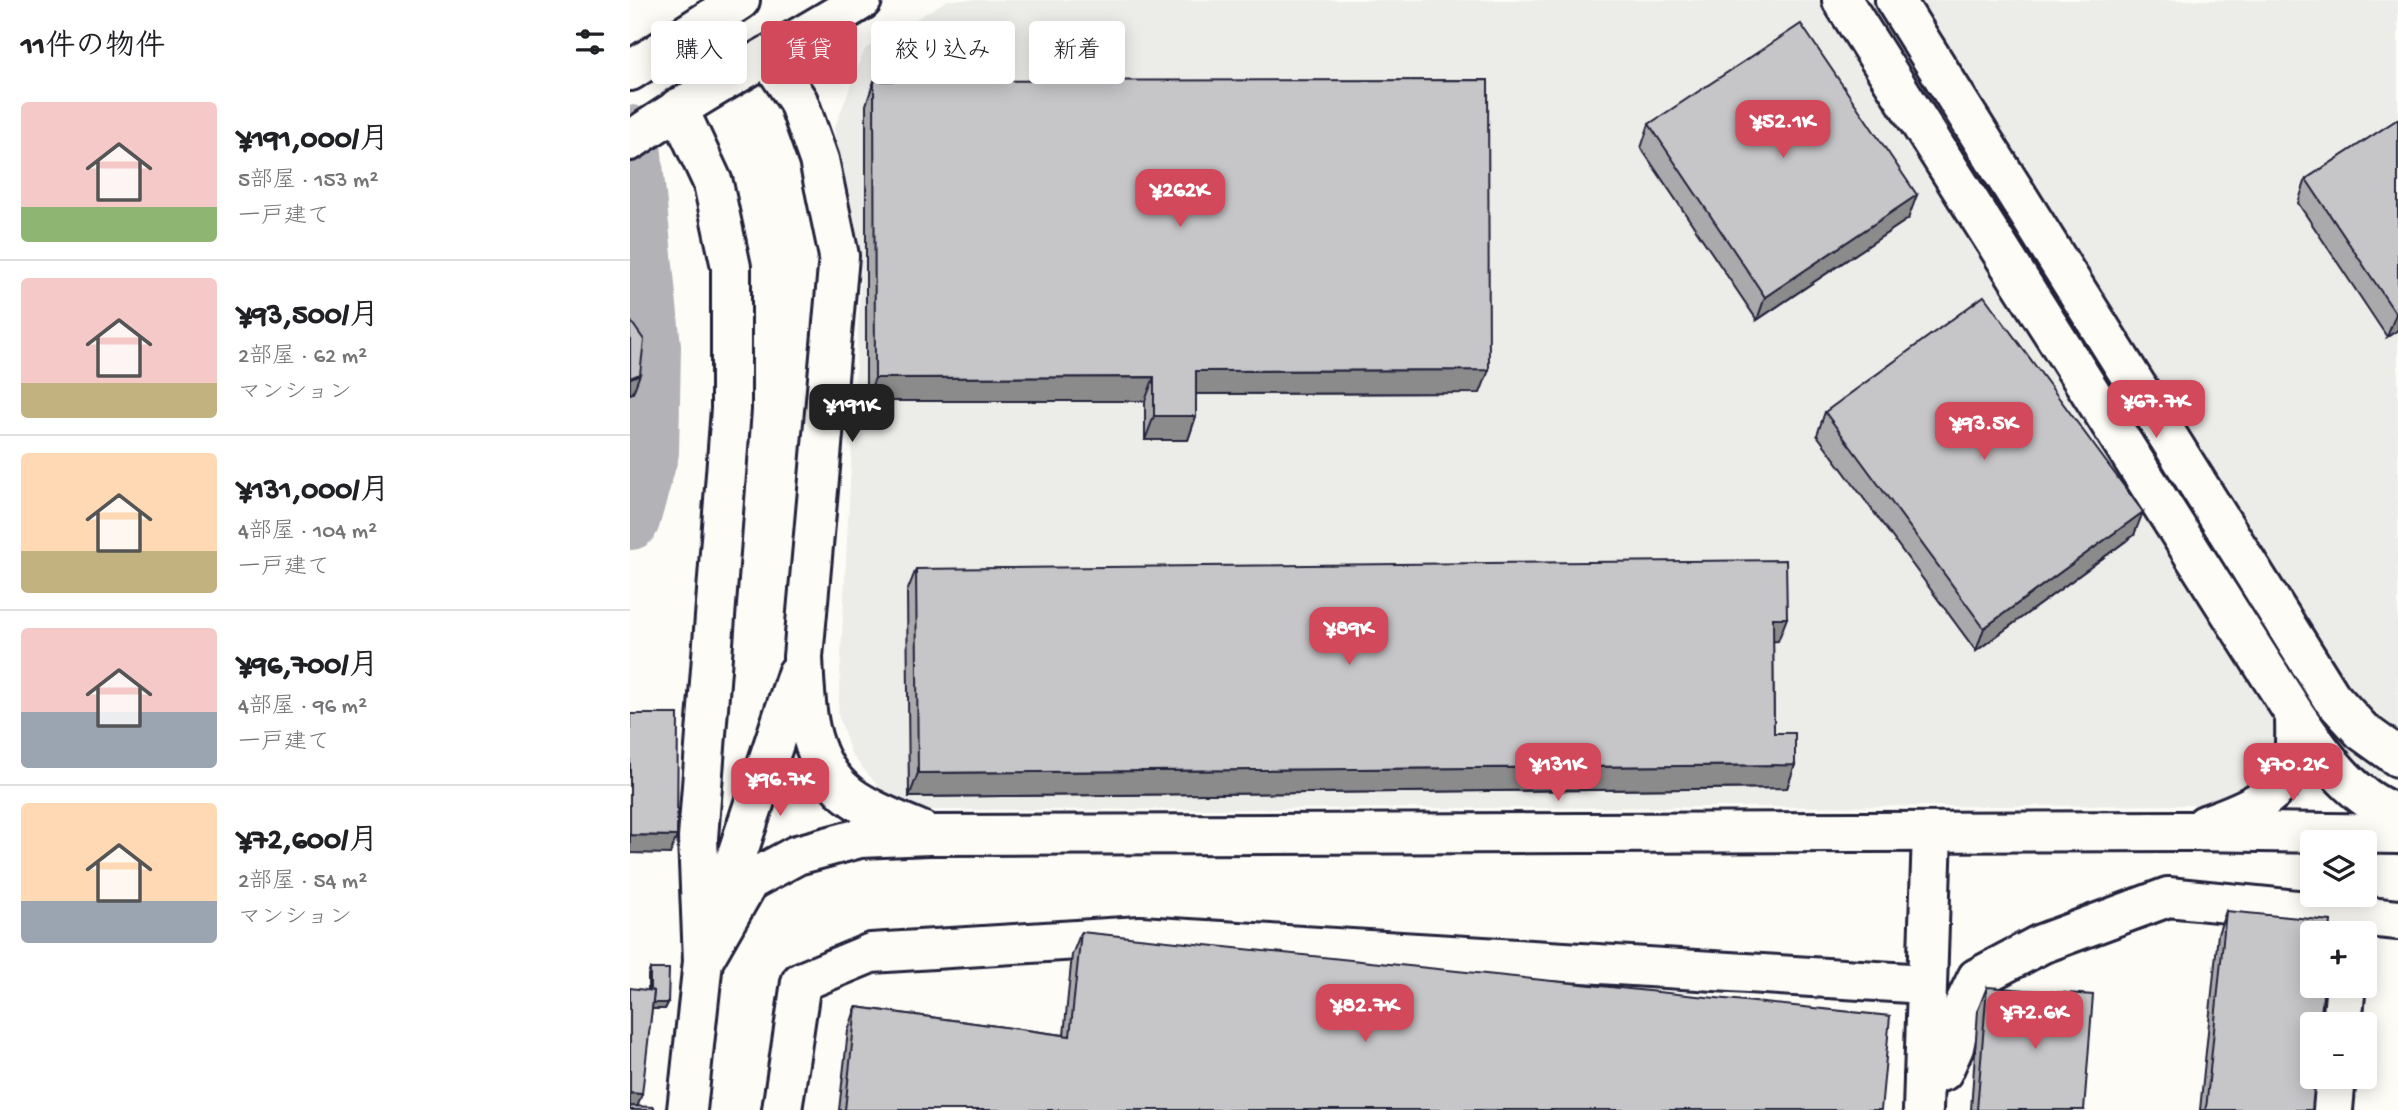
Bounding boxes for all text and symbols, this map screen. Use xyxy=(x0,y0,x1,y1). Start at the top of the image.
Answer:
chip: 購入 xyxy=(651,21,747,84)
chip: 賃貸 xyxy=(761,21,857,84)
chip: 絞り込み xyxy=(871,21,1015,84)
chip: 新着 xyxy=(1029,21,1125,84)
icon: filters xyxy=(571,23,609,61)
text: 11件の物件 xyxy=(21,31,165,66)
pin: ¥52.1K xyxy=(1726,100,1840,160)
text: ¥52.1K xyxy=(1751,109,1815,136)
text: ¥191,000/月 xyxy=(238,124,389,159)
icon: home xyxy=(77,130,161,214)
text: 5部屋 · 153 m² xyxy=(238,168,378,195)
pin: ¥262K xyxy=(1131,170,1229,229)
text: ¥262K xyxy=(1151,178,1209,205)
text: 一戸建て xyxy=(238,204,330,231)
text: ¥93,500/月 xyxy=(238,300,379,335)
icon: home xyxy=(77,306,161,390)
text: 2部屋 · 62 m² xyxy=(238,344,367,371)
text: マンション xyxy=(238,380,352,407)
pin: ¥67.7K xyxy=(2099,380,2213,440)
pin: ¥191K xyxy=(803,384,901,444)
text: ¥67.7K xyxy=(2123,389,2189,416)
text: ¥191K xyxy=(825,393,879,420)
pin: ¥93.5K xyxy=(1927,402,2041,462)
text: ¥93.5K xyxy=(1951,411,2017,438)
text: ¥131,000/月 xyxy=(238,475,389,510)
icon: home xyxy=(77,481,161,565)
text: 4部屋 · 104 m² xyxy=(238,519,377,546)
text: 一戸建て xyxy=(238,555,330,582)
pin: ¥89K xyxy=(1308,608,1390,667)
text: ¥89K xyxy=(1325,616,1373,643)
text: ¥96,700/月 xyxy=(238,650,378,685)
icon: home xyxy=(77,656,161,740)
text: 4部屋 · 96 m² xyxy=(238,694,367,721)
text: 一戸建て xyxy=(238,730,330,757)
pin: ¥131K xyxy=(1509,744,1607,803)
pin: ¥70.2K xyxy=(2236,744,2350,803)
text: ¥131K xyxy=(1531,752,1585,779)
text: ¥70.2K xyxy=(2260,752,2326,779)
pin: ¥96.7K xyxy=(723,758,837,818)
text: ¥96.7K xyxy=(747,767,813,794)
text: ¥72,600/月 xyxy=(238,825,378,860)
map controls xyxy=(2300,830,2377,1089)
button: layers xyxy=(2300,830,2377,907)
icon: home xyxy=(77,831,161,915)
text: 2部屋 · 54 m² xyxy=(238,869,367,896)
text: マンション xyxy=(238,905,352,932)
button: + xyxy=(2300,921,2377,998)
pin: ¥82.7K xyxy=(1308,984,1422,1044)
pin: ¥72.6K xyxy=(1978,992,2092,1051)
text: ¥82.7K xyxy=(1332,993,1398,1020)
text: ¥72.6K xyxy=(2002,1000,2068,1027)
button: − xyxy=(2300,1012,2377,1089)

